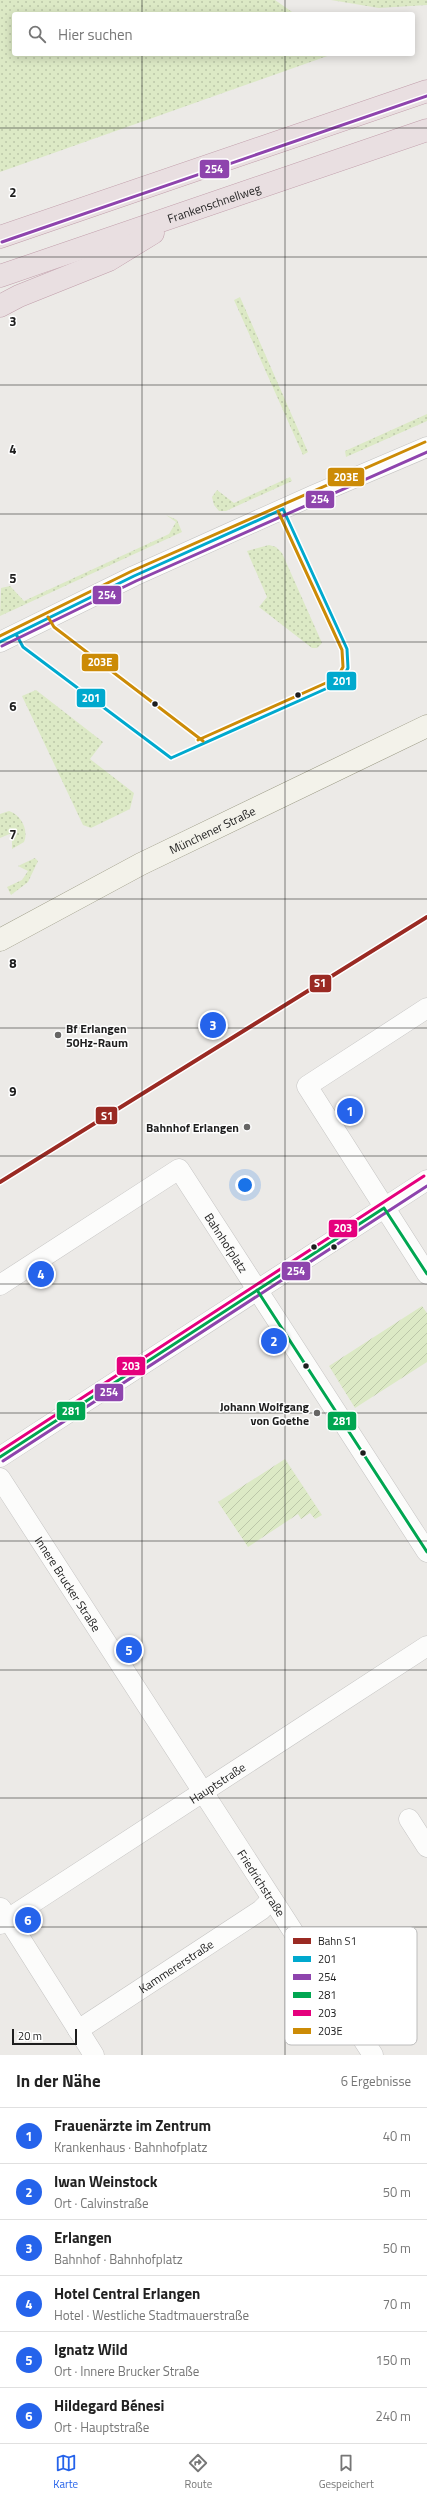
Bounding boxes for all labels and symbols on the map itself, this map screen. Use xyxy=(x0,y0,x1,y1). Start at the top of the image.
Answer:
line badge: 254 xyxy=(199,159,230,179)
text: 254 xyxy=(205,161,223,177)
street label: Frankenschnellweg xyxy=(165,178,263,228)
text: 2 xyxy=(9,182,17,202)
text: 3 xyxy=(9,311,17,331)
text: 4 xyxy=(9,439,17,459)
line badge: 203E xyxy=(327,467,365,487)
text: 203E xyxy=(334,469,358,485)
line badge: 254 xyxy=(305,490,335,509)
text: 254 xyxy=(311,491,329,507)
text: 5 xyxy=(9,568,17,588)
line badge: 254 xyxy=(92,585,122,605)
text: 254 xyxy=(98,587,116,603)
line badge: 203E xyxy=(81,653,119,672)
text: 203E xyxy=(88,654,112,670)
line badge: 201 xyxy=(326,671,357,691)
text: 201 xyxy=(333,673,351,689)
line badge: 201 xyxy=(76,688,106,708)
text: 201 xyxy=(82,690,100,706)
unlabelled marker xyxy=(293,690,303,700)
text: 6 xyxy=(9,696,17,716)
unlabelled marker xyxy=(150,699,160,709)
street label: Münchener Straße xyxy=(166,801,258,859)
text: 7 xyxy=(9,824,17,844)
text: 8 xyxy=(9,953,17,973)
line badge: S1 xyxy=(309,974,332,993)
text: S1 xyxy=(314,975,326,991)
pin: 3 xyxy=(200,1010,226,1040)
place label: Bf Erlangen 50Hz-Raum xyxy=(66,1019,128,1052)
marker: Bf Erlangen 50Hz-Raum xyxy=(53,1030,63,1040)
text: 9 xyxy=(9,1081,17,1101)
pin: 1 xyxy=(337,1096,363,1126)
line badge: S1 xyxy=(95,1106,118,1125)
text: S1 xyxy=(101,1108,113,1124)
place label: Bahnhof Erlangen xyxy=(146,1118,239,1137)
marker: Bahnhof Erlangen xyxy=(242,1122,252,1132)
your location xyxy=(235,1175,255,1195)
street label: Bahnhofplatz xyxy=(200,1209,253,1276)
line badge: 203 xyxy=(328,1219,358,1238)
text: 203 xyxy=(334,1220,352,1236)
unlabelled marker xyxy=(309,1242,319,1252)
unlabelled marker xyxy=(329,1242,339,1252)
pin: 4 xyxy=(28,1259,54,1289)
line badge: 254 xyxy=(281,1261,311,1281)
text: 254 xyxy=(287,1263,305,1279)
pin: 2 xyxy=(261,1326,287,1356)
line badge: 203 xyxy=(116,1356,146,1376)
text: 203 xyxy=(122,1358,140,1374)
unlabelled marker xyxy=(301,1361,311,1371)
line badge: 254 xyxy=(94,1383,124,1402)
text: 254 xyxy=(100,1384,118,1400)
place label: Johann Wolfgang von Goethe xyxy=(220,1397,310,1430)
line badge: 281 xyxy=(56,1401,86,1421)
text: 281 xyxy=(62,1403,80,1419)
marker: Johann Wolfgang von Goethe xyxy=(312,1408,322,1418)
line badge: 281 xyxy=(327,1411,357,1431)
text: 281 xyxy=(333,1413,351,1429)
unlabelled marker xyxy=(358,1448,368,1458)
street label: Innere Brucker Straße xyxy=(31,1532,106,1635)
pin: 5 xyxy=(116,1635,142,1665)
street label: Hauptstraße xyxy=(185,1757,249,1808)
street label: Friedrichstraße xyxy=(233,1845,290,1920)
pin: 6 xyxy=(15,1905,41,1935)
legend xyxy=(285,1927,417,2045)
text: Bahn S1 xyxy=(318,1933,357,1949)
street label: Kammererstraße xyxy=(135,1934,217,1997)
text: 201 xyxy=(318,1951,336,1967)
text: 254 xyxy=(318,1969,336,1985)
text: 281 xyxy=(318,1987,336,2003)
text: 203 xyxy=(318,2005,336,2021)
text: 203E xyxy=(318,2023,343,2039)
scale bar xyxy=(12,2027,77,2046)

